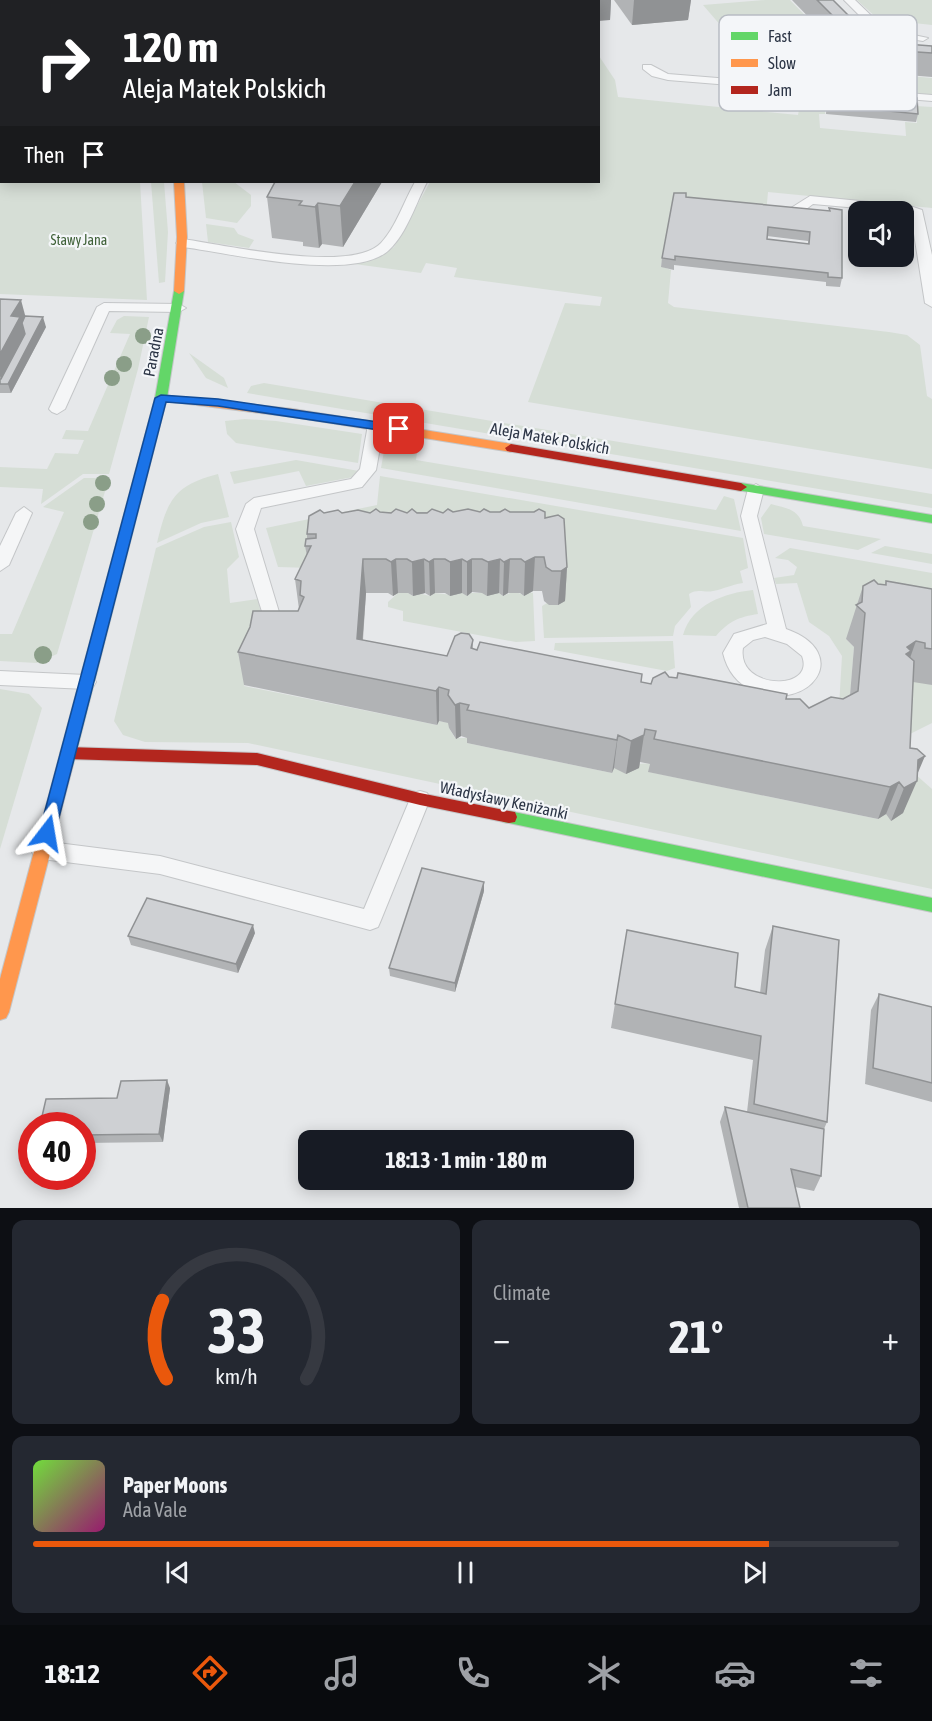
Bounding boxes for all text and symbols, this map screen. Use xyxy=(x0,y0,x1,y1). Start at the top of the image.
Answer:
legend xyxy=(719,15,917,111)
text: 120 m xyxy=(123,23,218,71)
icon: right xyxy=(24,24,102,102)
text: Fast xyxy=(768,27,792,45)
text: Slow xyxy=(768,54,796,72)
text: Aleja Matek Polskich xyxy=(123,73,327,104)
text: Jam xyxy=(768,81,792,99)
icon: arrive xyxy=(77,138,110,171)
text: Then xyxy=(24,142,65,168)
map controls xyxy=(848,201,914,267)
button: sound xyxy=(848,201,914,267)
park label: Stawy Jana xyxy=(51,232,107,248)
street label: Paradna xyxy=(139,326,167,378)
pin xyxy=(373,403,424,454)
icon: arrive xyxy=(382,412,415,445)
street label: Aleja Matek Polskich xyxy=(489,419,611,458)
street label: Władysławy Keniżanki xyxy=(438,778,570,823)
position arrow xyxy=(15,801,79,865)
speed limit sign: 40 xyxy=(18,1112,96,1190)
text: 18:13 · 1 min · 180 m xyxy=(385,1147,547,1173)
text: Climate xyxy=(493,1281,550,1304)
text: 33 xyxy=(207,1295,265,1366)
text: 21° xyxy=(669,1311,723,1363)
text: − xyxy=(493,1319,510,1357)
text: + xyxy=(882,1319,899,1357)
text: km/h xyxy=(215,1364,257,1389)
text: Paper Moons xyxy=(123,1472,227,1498)
text: Ada Vale xyxy=(123,1498,187,1521)
icon: previous xyxy=(161,1556,194,1589)
icon: pause xyxy=(449,1556,482,1589)
icon: next xyxy=(738,1556,771,1589)
icon: directions xyxy=(189,1652,231,1694)
icon: music xyxy=(321,1652,363,1694)
icon: phone xyxy=(452,1652,494,1694)
icon: climate xyxy=(583,1652,625,1694)
icon: car xyxy=(714,1652,756,1694)
icon: filters xyxy=(845,1652,887,1694)
text: 18:12 xyxy=(45,1658,100,1689)

